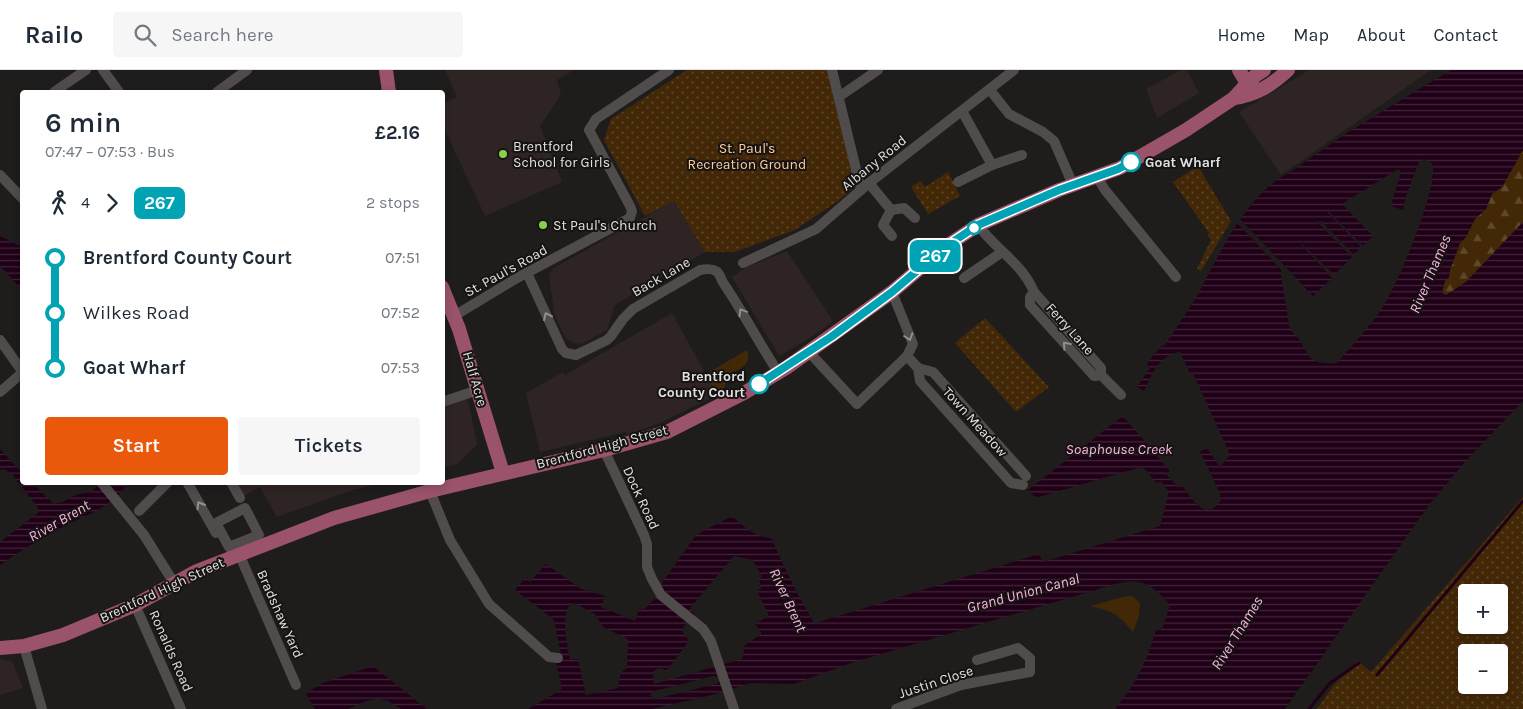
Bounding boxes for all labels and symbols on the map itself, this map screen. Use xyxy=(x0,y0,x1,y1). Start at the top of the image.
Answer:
street label: Albany Road xyxy=(838,132,910,194)
place label: Brentford School for Girls xyxy=(513,138,610,171)
park label: St. Paul's Recreation Ground xyxy=(688,140,806,173)
marker: Brentford School for Girls xyxy=(497,148,509,160)
marker: Goat Wharf xyxy=(1121,152,1141,172)
place label: Goat Wharf xyxy=(1145,154,1221,171)
place label: St Paul's Church xyxy=(553,217,657,234)
marker: St Paul's Church xyxy=(537,219,549,231)
unlabelled marker xyxy=(967,221,981,235)
water label: River Thames xyxy=(1405,232,1455,316)
line badge: 267 xyxy=(906,240,964,272)
street label: St. Paul's Road xyxy=(462,241,550,301)
street label: Back Lane xyxy=(629,253,693,301)
street label: Ferry Lane xyxy=(1042,300,1098,358)
one-way arrow xyxy=(739,309,749,318)
one-way arrow xyxy=(543,312,553,321)
one-way arrow xyxy=(904,332,914,341)
one-way arrow xyxy=(1063,342,1072,351)
street label: Half Acre xyxy=(459,349,491,409)
place label: Brentford County Court xyxy=(658,368,745,401)
marker: Brentford County Court xyxy=(749,374,769,394)
street label: Town Meadow xyxy=(939,383,1011,461)
street label: Brentford High Street xyxy=(534,421,670,473)
water label: Soaphouse Creek xyxy=(1066,440,1173,458)
street label: Dock Road xyxy=(619,464,663,532)
water label: River Brent xyxy=(25,496,94,546)
one-way arrow xyxy=(196,501,206,510)
street label: Brentford High Street xyxy=(97,554,227,626)
water label: River Brent xyxy=(765,565,811,636)
street label: Bradshaw Yard xyxy=(253,567,307,661)
water label: Grand Union Canal xyxy=(965,569,1081,617)
water label: River Thames xyxy=(1207,593,1267,673)
street label: Ronalds Road xyxy=(145,608,197,694)
street label: Justin Close xyxy=(897,662,975,702)

